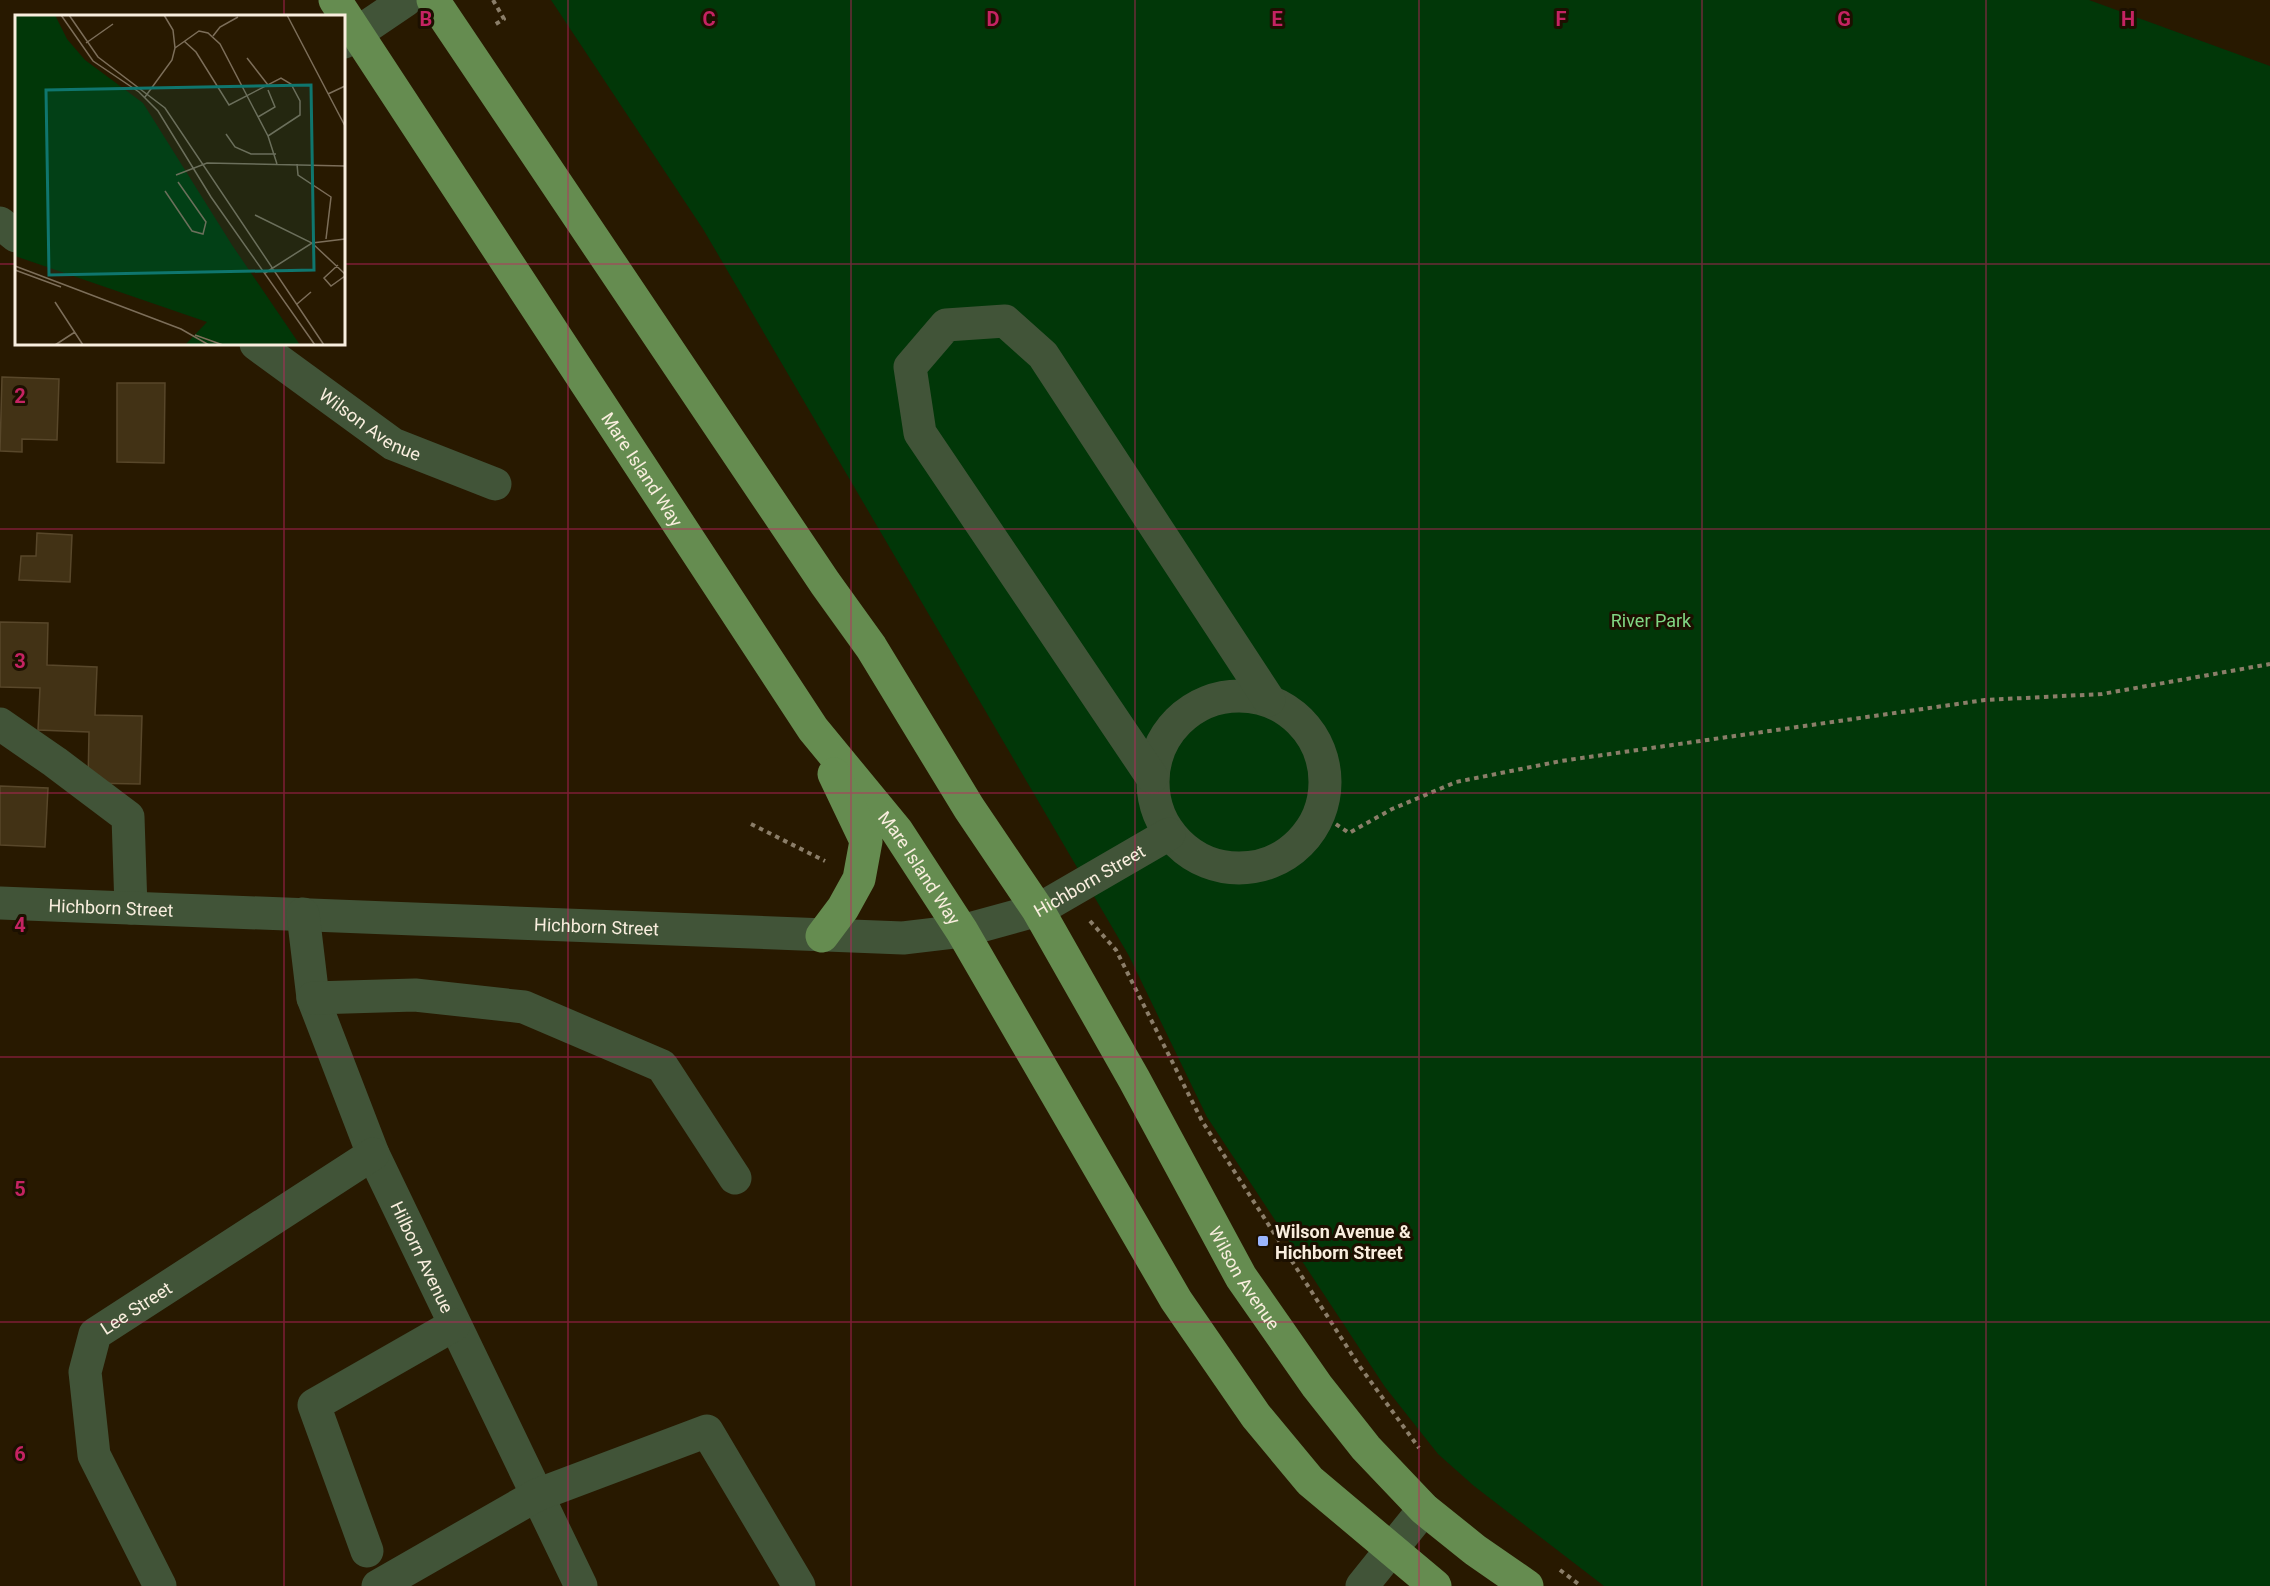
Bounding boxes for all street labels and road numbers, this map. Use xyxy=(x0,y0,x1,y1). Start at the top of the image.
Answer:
street label: Wilson Avenue xyxy=(315,383,424,464)
street label: Mare Island Way xyxy=(598,408,688,531)
street label: Mare Island Way xyxy=(874,807,966,929)
street label: Hichborn Street xyxy=(1030,840,1149,921)
street label: Hichborn Street xyxy=(48,894,174,920)
street label: Hichborn Street xyxy=(534,913,660,939)
street label: Hilborn Avenue xyxy=(387,1198,458,1316)
street label: Wilson Avenue xyxy=(1205,1223,1285,1333)
street label: Lee Street xyxy=(96,1277,175,1338)

